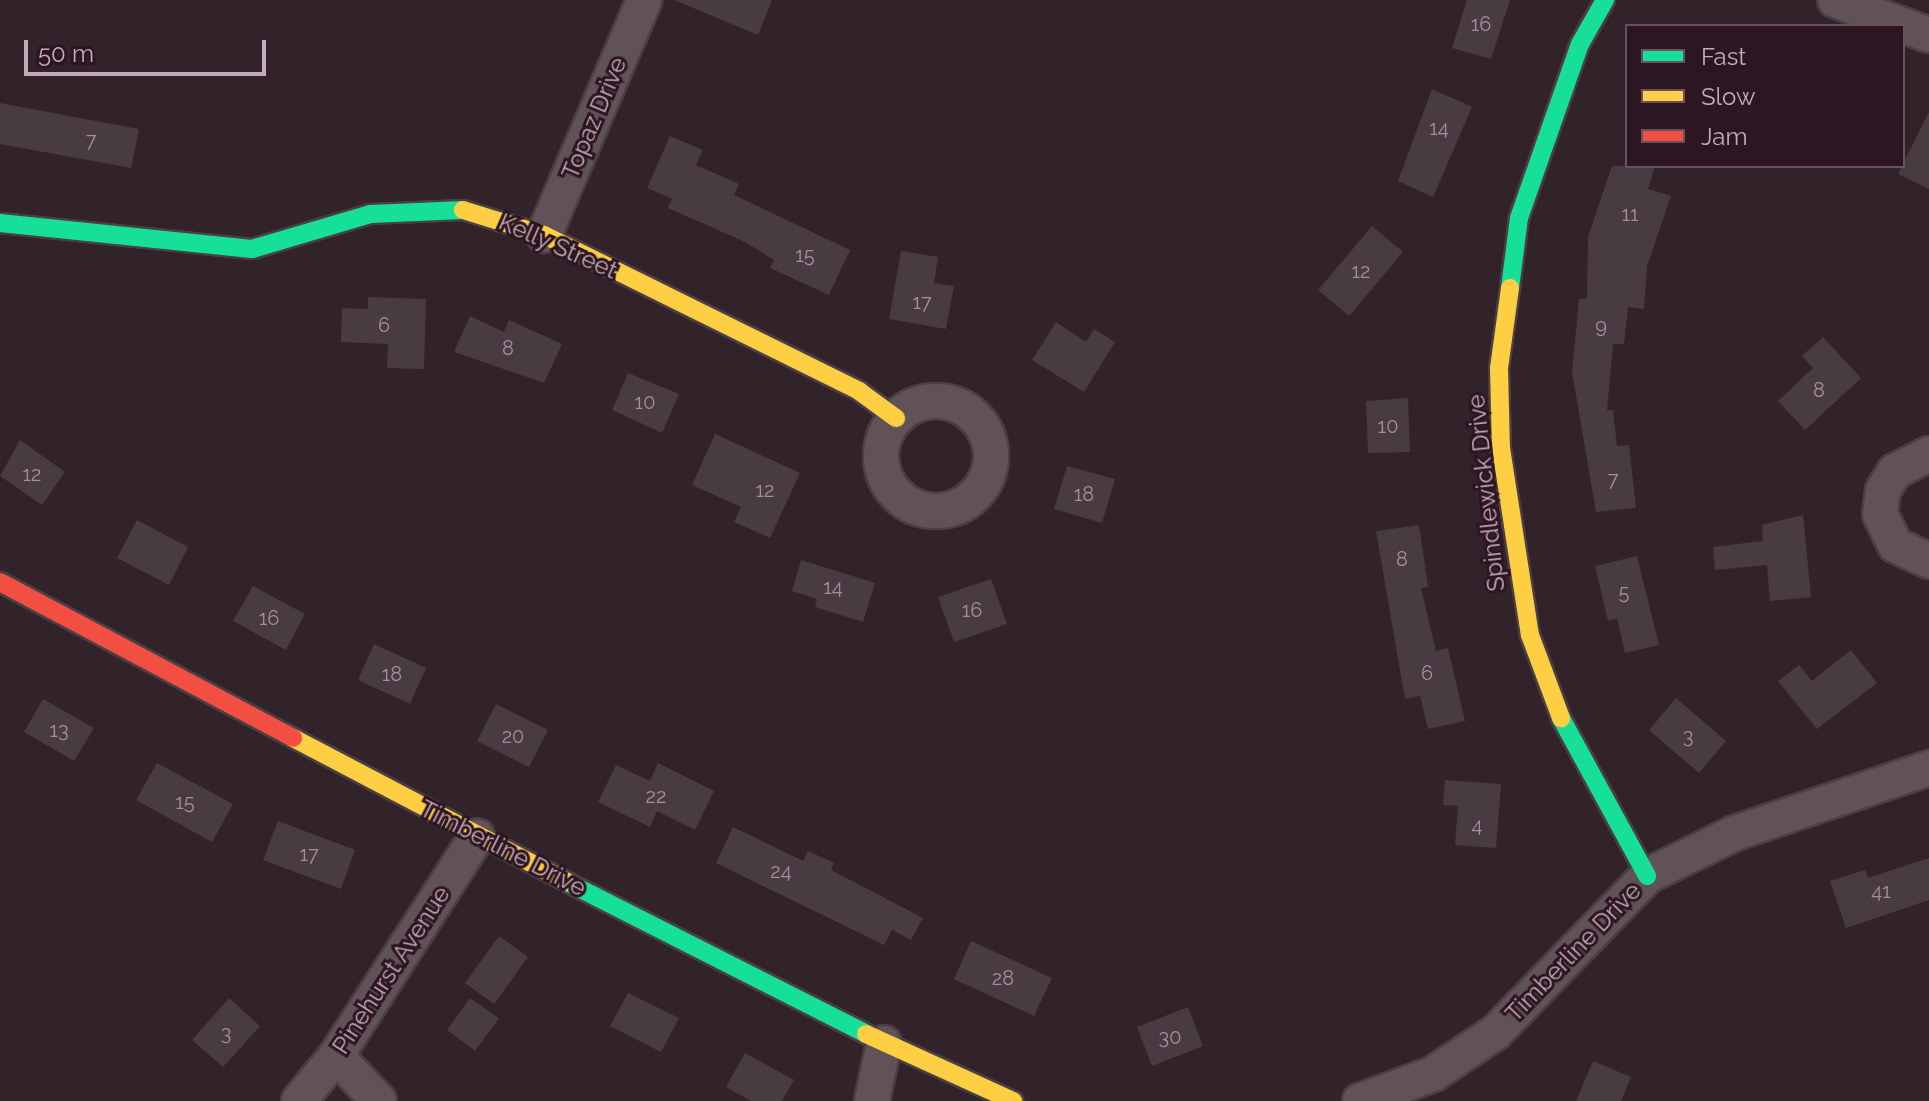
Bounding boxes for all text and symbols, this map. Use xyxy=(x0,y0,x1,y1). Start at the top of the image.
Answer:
house number: 16 xyxy=(1471,12,1491,36)
scale bar xyxy=(28,24,270,74)
legend xyxy=(1625,24,1905,168)
text: 50 m xyxy=(38,39,94,68)
text: Fast xyxy=(1701,42,1746,71)
street label: Topaz Drive xyxy=(555,53,633,183)
text: Slow xyxy=(1701,82,1755,111)
house number: 14 xyxy=(1429,116,1449,140)
text: Jam xyxy=(1701,122,1747,151)
house number: 7 xyxy=(86,128,96,152)
house number: 11 xyxy=(1621,202,1639,226)
street label: Kelly Street xyxy=(494,207,622,285)
house number: 15 xyxy=(795,243,815,267)
house number: 12 xyxy=(1352,259,1370,283)
house number: 17 xyxy=(912,290,932,314)
house number: 6 xyxy=(378,313,390,337)
house number: 9 xyxy=(1595,314,1607,338)
house number: 8 xyxy=(502,336,514,360)
house number: 8 xyxy=(1813,378,1825,402)
house number: 10 xyxy=(635,390,655,414)
street label: Spindlewick Drive xyxy=(1461,393,1511,593)
house number: 10 xyxy=(1378,414,1398,438)
house number: 12 xyxy=(23,462,41,486)
house number: 7 xyxy=(1608,467,1618,491)
house number: 12 xyxy=(756,478,774,502)
house number: 18 xyxy=(1074,482,1094,506)
house number: 8 xyxy=(1396,547,1408,571)
house number: 14 xyxy=(823,575,843,599)
house number: 5 xyxy=(1619,580,1629,604)
house number: 16 xyxy=(962,598,982,622)
house number: 16 xyxy=(259,606,279,630)
house number: 6 xyxy=(1421,661,1433,685)
house number: 18 xyxy=(382,662,402,686)
house number: 13 xyxy=(49,718,69,742)
house number: 20 xyxy=(502,724,524,748)
house number: 3 xyxy=(1683,724,1693,748)
house number: 22 xyxy=(646,784,666,808)
house number: 15 xyxy=(175,790,195,814)
street label: Timberline Drive xyxy=(415,794,591,902)
house number: 4 xyxy=(1472,813,1482,837)
house number: 17 xyxy=(299,842,319,866)
house number: 24 xyxy=(770,859,792,883)
street label: Timberline Drive xyxy=(1499,876,1647,1028)
house number: 41 xyxy=(1871,879,1891,903)
street label: Pinehurst Avenue xyxy=(326,880,456,1060)
house number: 28 xyxy=(992,966,1014,990)
house number: 3 xyxy=(221,1021,231,1045)
house number: 30 xyxy=(1159,1025,1181,1049)

